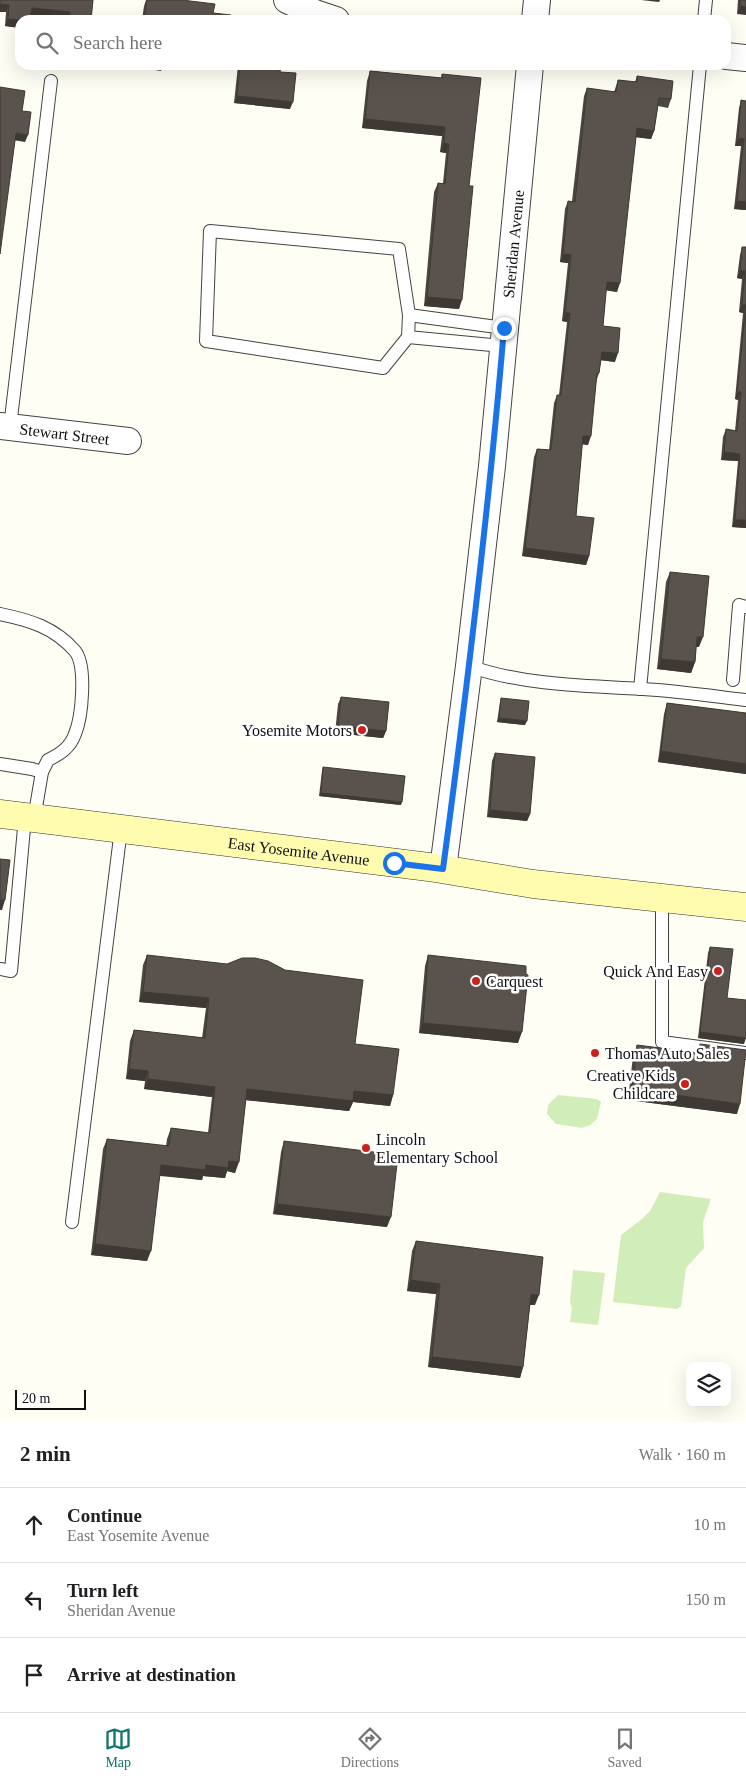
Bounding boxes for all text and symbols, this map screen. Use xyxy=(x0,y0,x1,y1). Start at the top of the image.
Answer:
search box xyxy=(15,15,731,70)
icon: search xyxy=(33,29,61,57)
text: Search here xyxy=(73,32,162,53)
street label: Sheridan Avenue xyxy=(499,189,527,299)
route end xyxy=(493,317,516,340)
street label: Stewart Street xyxy=(19,420,111,447)
place label: Yosemite Motors xyxy=(242,722,352,739)
marker: Yosemite Motors xyxy=(356,724,368,736)
street label: East Yosemite Avenue xyxy=(227,834,370,868)
route start xyxy=(383,852,406,875)
place label: Quick And Easy xyxy=(603,963,708,981)
marker: Quick And Easy xyxy=(712,965,724,977)
place label: Carquest xyxy=(486,973,543,991)
marker: Carquest xyxy=(470,975,482,987)
place label: Thomas Auto Sales xyxy=(605,1045,729,1062)
marker: Thomas Auto Sales xyxy=(589,1047,601,1059)
place label: Creative Kids Childcare xyxy=(587,1067,675,1102)
marker: Creative Kids Childcare xyxy=(679,1078,691,1090)
place label: Lincoln Elementary School xyxy=(376,1131,499,1167)
marker: Lincoln Elementary School xyxy=(360,1142,372,1154)
map controls xyxy=(686,1362,731,1407)
button: layers xyxy=(686,1362,731,1407)
scale bar xyxy=(15,1387,86,1410)
text: 20 m xyxy=(22,1391,50,1406)
text: 2 min xyxy=(20,1442,71,1466)
text: Walk · 160 m xyxy=(639,1446,726,1463)
text: Continue xyxy=(67,1505,142,1526)
icon: ahead xyxy=(20,1511,48,1539)
text: 10 m xyxy=(694,1516,726,1533)
text: East Yosemite Avenue xyxy=(67,1527,209,1544)
text: Turn left xyxy=(67,1580,139,1601)
icon: left xyxy=(20,1586,48,1614)
text: 150 m xyxy=(686,1591,726,1608)
text: Sheridan Avenue xyxy=(67,1602,176,1619)
icon: arrive xyxy=(20,1661,48,1689)
text: Arrive at destination xyxy=(67,1664,236,1685)
tab: Map xyxy=(104,1725,132,1771)
tab: Directions xyxy=(341,1725,399,1771)
tab: Saved xyxy=(608,1725,642,1771)

